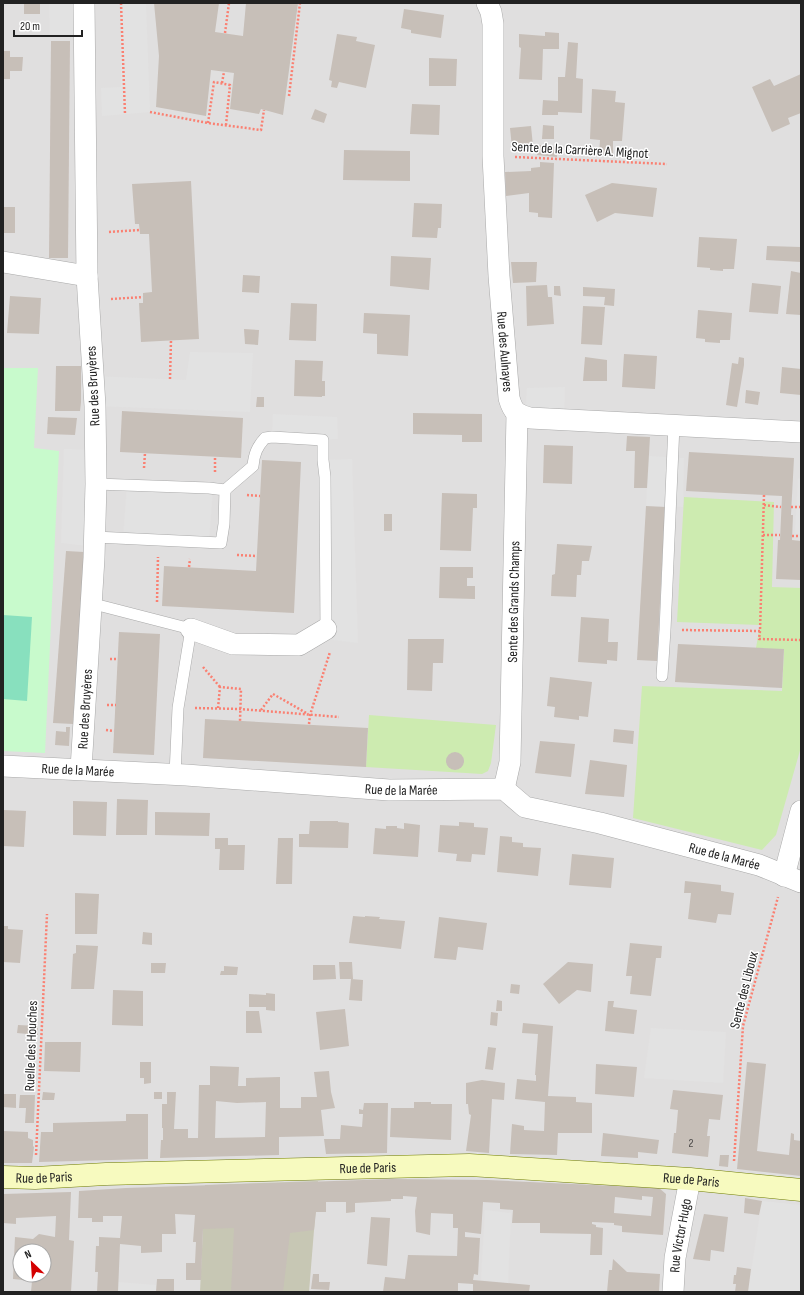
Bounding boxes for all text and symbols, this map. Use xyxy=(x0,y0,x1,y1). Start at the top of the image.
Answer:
scale bar xyxy=(14,12,82,38)
text: 20 m xyxy=(20,19,40,34)
street label: Sente de la Carrière A. Mignot xyxy=(511,138,649,162)
street label: Rue des Aulnayes xyxy=(493,311,517,392)
street label: Rue des Bruyères xyxy=(82,345,104,427)
street label: Sente des Grands Champs xyxy=(504,541,523,663)
street label: Rue des Bruyères xyxy=(74,668,96,750)
street label: Rue de la Marée xyxy=(41,759,115,780)
street label: Rue de la Marée xyxy=(364,780,438,799)
street label: Rue de la Marée xyxy=(687,838,762,873)
street label: Sente des Liboux xyxy=(726,949,762,1030)
street label: Ruelle des Houches xyxy=(21,1000,41,1092)
house number: 2 xyxy=(689,1136,694,1151)
street label: Rue de Paris xyxy=(339,1158,396,1177)
street label: Rue de Paris xyxy=(15,1167,73,1187)
street label: Rue de Paris xyxy=(662,1169,720,1190)
street label: Rue Victor Hugo xyxy=(666,1197,695,1273)
north arrow xyxy=(12,1243,52,1283)
text: N xyxy=(23,1247,34,1262)

